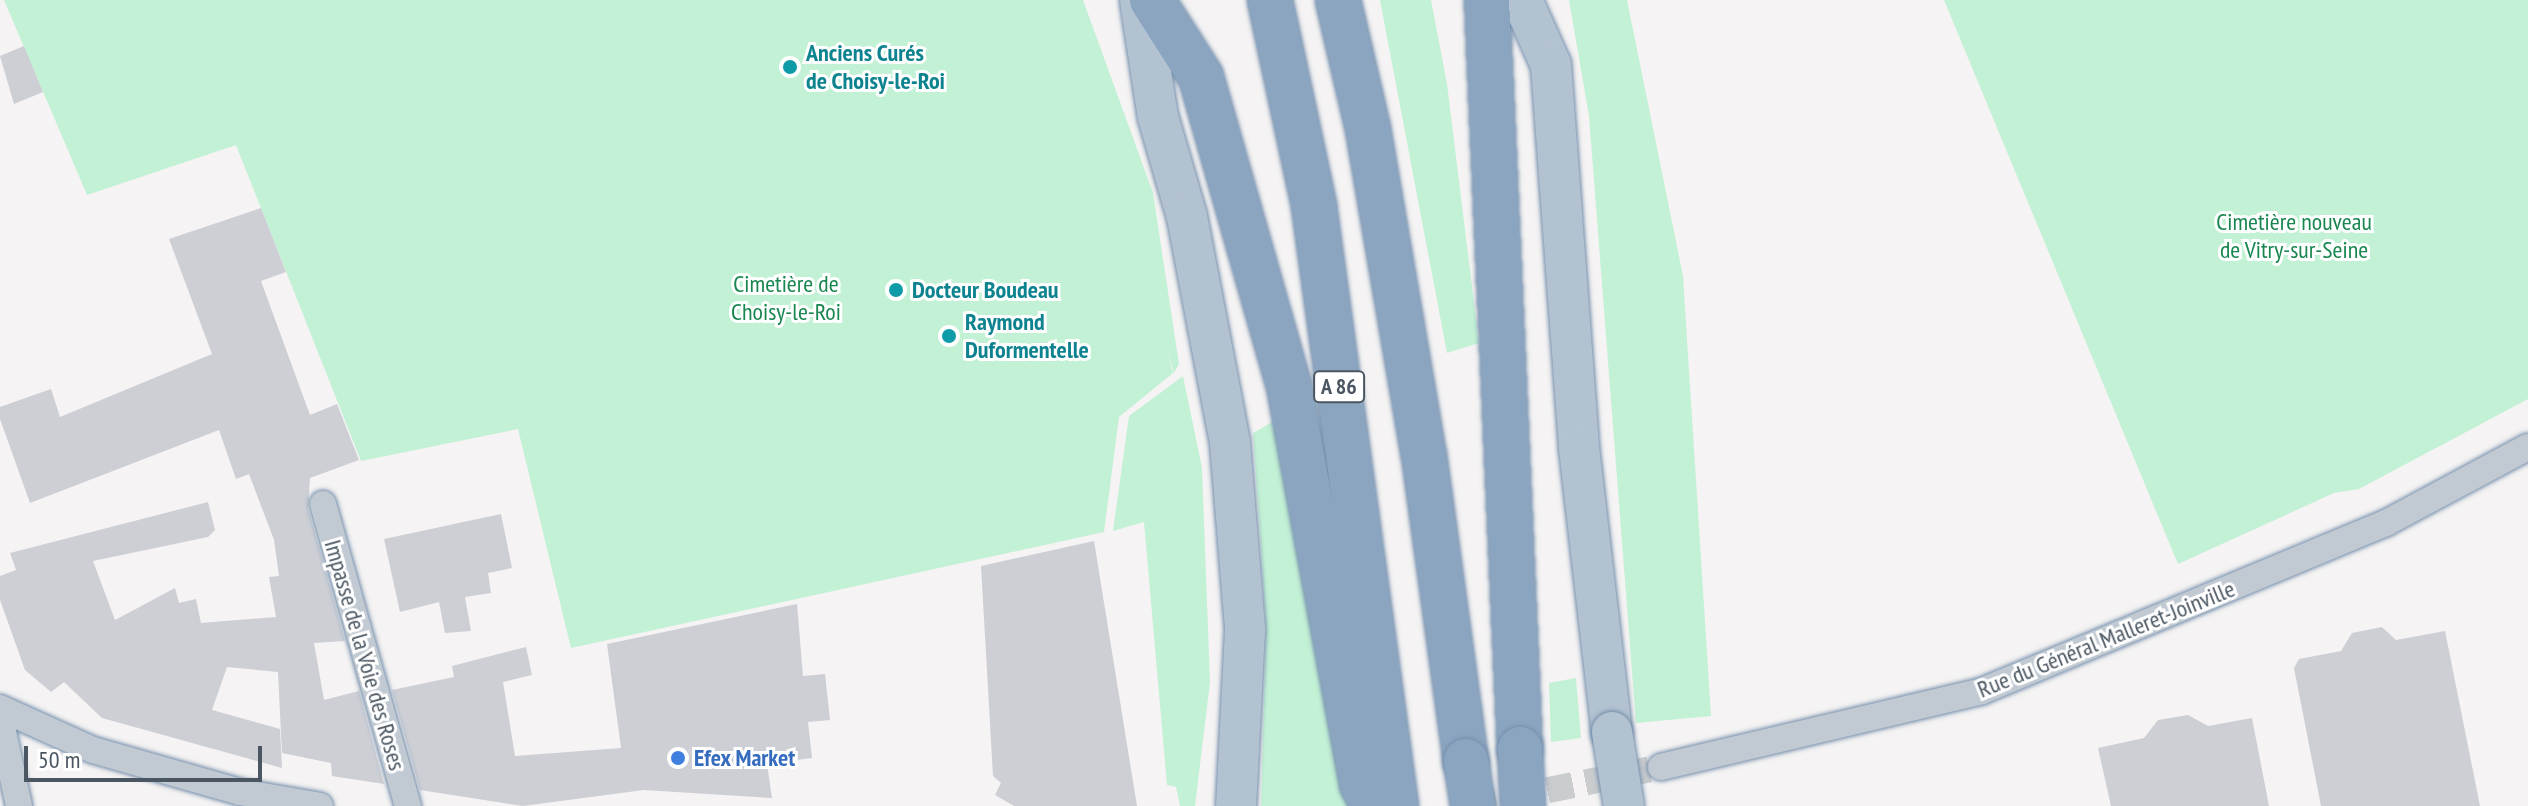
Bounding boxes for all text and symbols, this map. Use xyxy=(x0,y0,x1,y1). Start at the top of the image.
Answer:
place label: Anciens Curés de Choisy-le-Roi xyxy=(806,39,945,95)
marker: Anciens Curés de Choisy-le-Roi xyxy=(781,58,799,76)
park label: Cimetière nouveau de Vitry-sur-Seine xyxy=(2216,208,2372,264)
park label: Cimetière de Choisy-le-Roi xyxy=(731,270,841,326)
place label: Docteur Boudeau xyxy=(912,276,1059,304)
marker: Docteur Boudeau xyxy=(887,281,905,299)
place label: Raymond Duformentelle xyxy=(965,308,1089,364)
marker: Raymond Duformentelle xyxy=(940,327,958,345)
road number: A 86 xyxy=(1311,369,1367,405)
street label: Impasse de la Voie des Roses xyxy=(318,536,412,774)
street label: Rue du Général Malleret-Joinville xyxy=(1973,574,2239,704)
scale bar xyxy=(28,730,266,780)
text: 50 m xyxy=(38,744,80,775)
place label: Efex Market xyxy=(694,744,796,772)
marker: Efex Market xyxy=(669,749,687,767)

